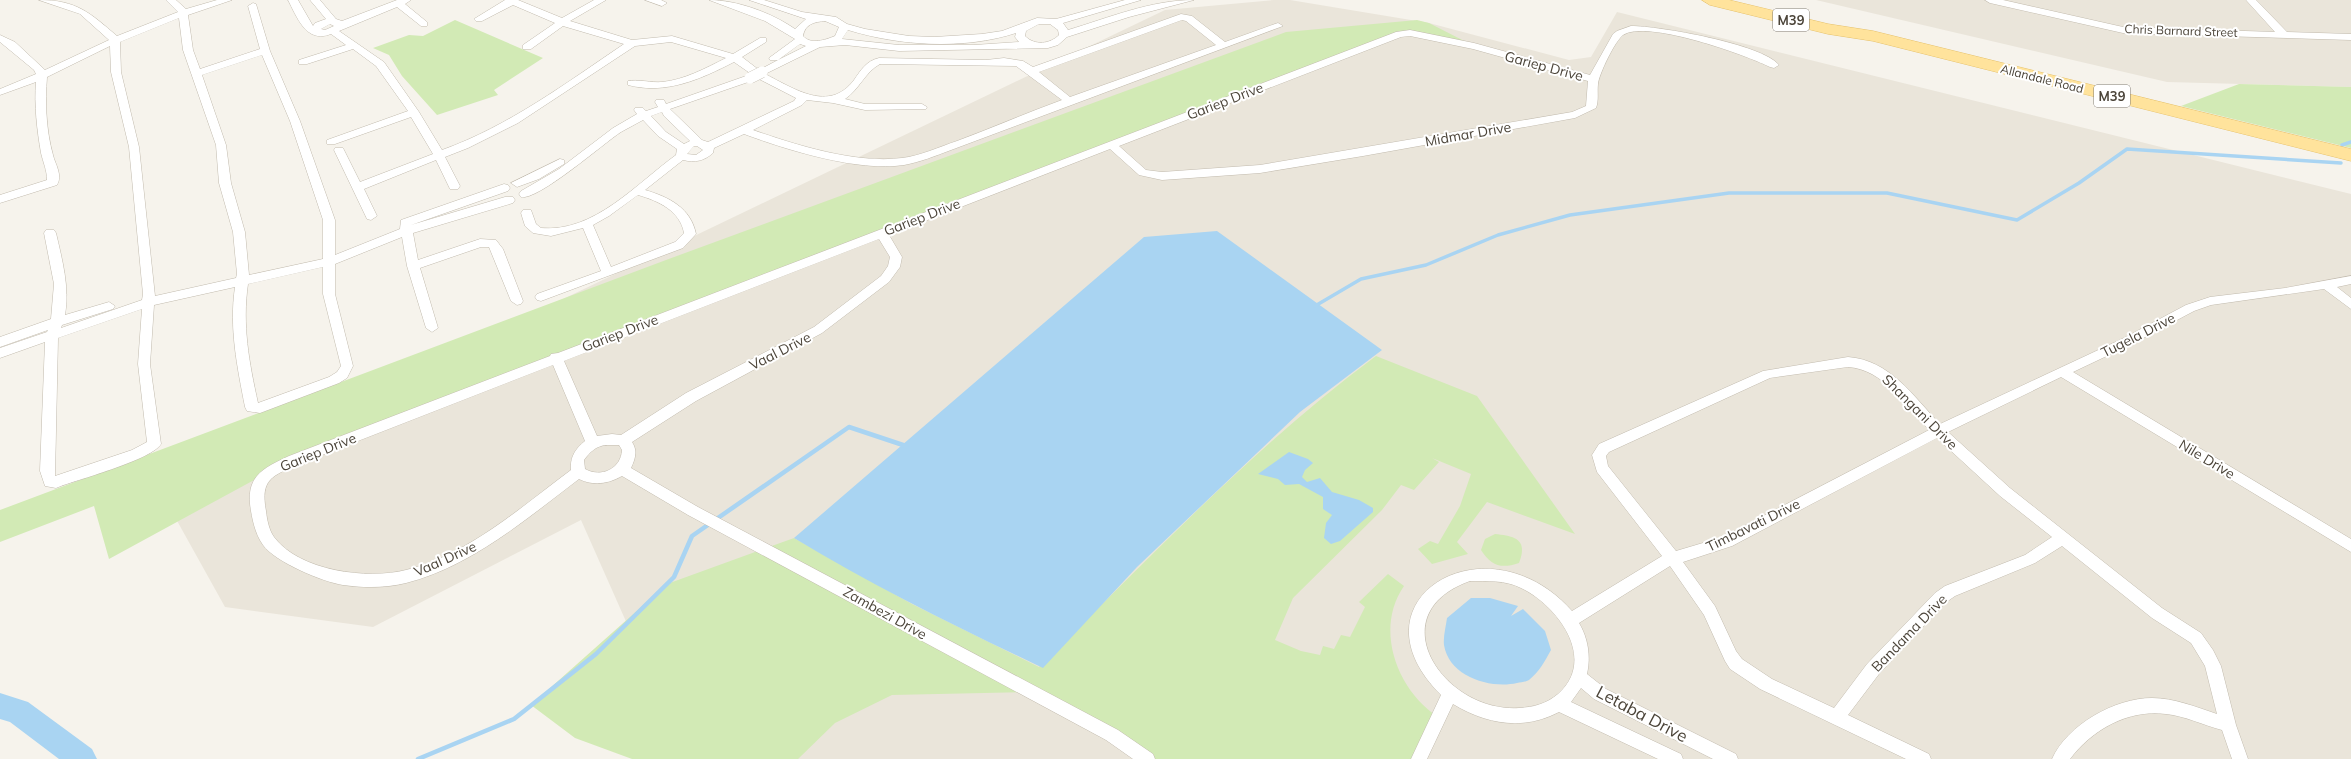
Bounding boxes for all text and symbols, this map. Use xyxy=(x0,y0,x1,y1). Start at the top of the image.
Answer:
road number: M39 xyxy=(1773,9,1809,31)
street label: Chris Barnard Street xyxy=(2124,21,2238,40)
street label: Gariep Drive xyxy=(1503,47,1585,85)
street label: Allandale Road xyxy=(1999,61,2085,96)
street label: Gariep Drive xyxy=(1184,78,1266,124)
road number: M39 xyxy=(2094,85,2130,107)
street label: Midmar Drive xyxy=(1424,118,1512,150)
street label: Gariep Drive xyxy=(881,194,963,240)
street label: Tugela Drive xyxy=(2098,309,2178,361)
street label: Gariep Drive xyxy=(579,310,661,356)
street label: Vaal Drive xyxy=(746,328,814,374)
street label: Shangani Drive xyxy=(1878,370,1962,454)
street label: Gariep Drive xyxy=(277,429,359,475)
street label: Nile Drive xyxy=(2176,435,2238,483)
street label: Timbavati Drive xyxy=(1703,495,1803,555)
street label: Vaal Drive xyxy=(411,537,479,581)
street label: Zambezi Drive xyxy=(840,583,930,643)
street label: Bandama Drive xyxy=(1867,590,1951,676)
street label: Letaba Drive xyxy=(1593,681,1692,746)

